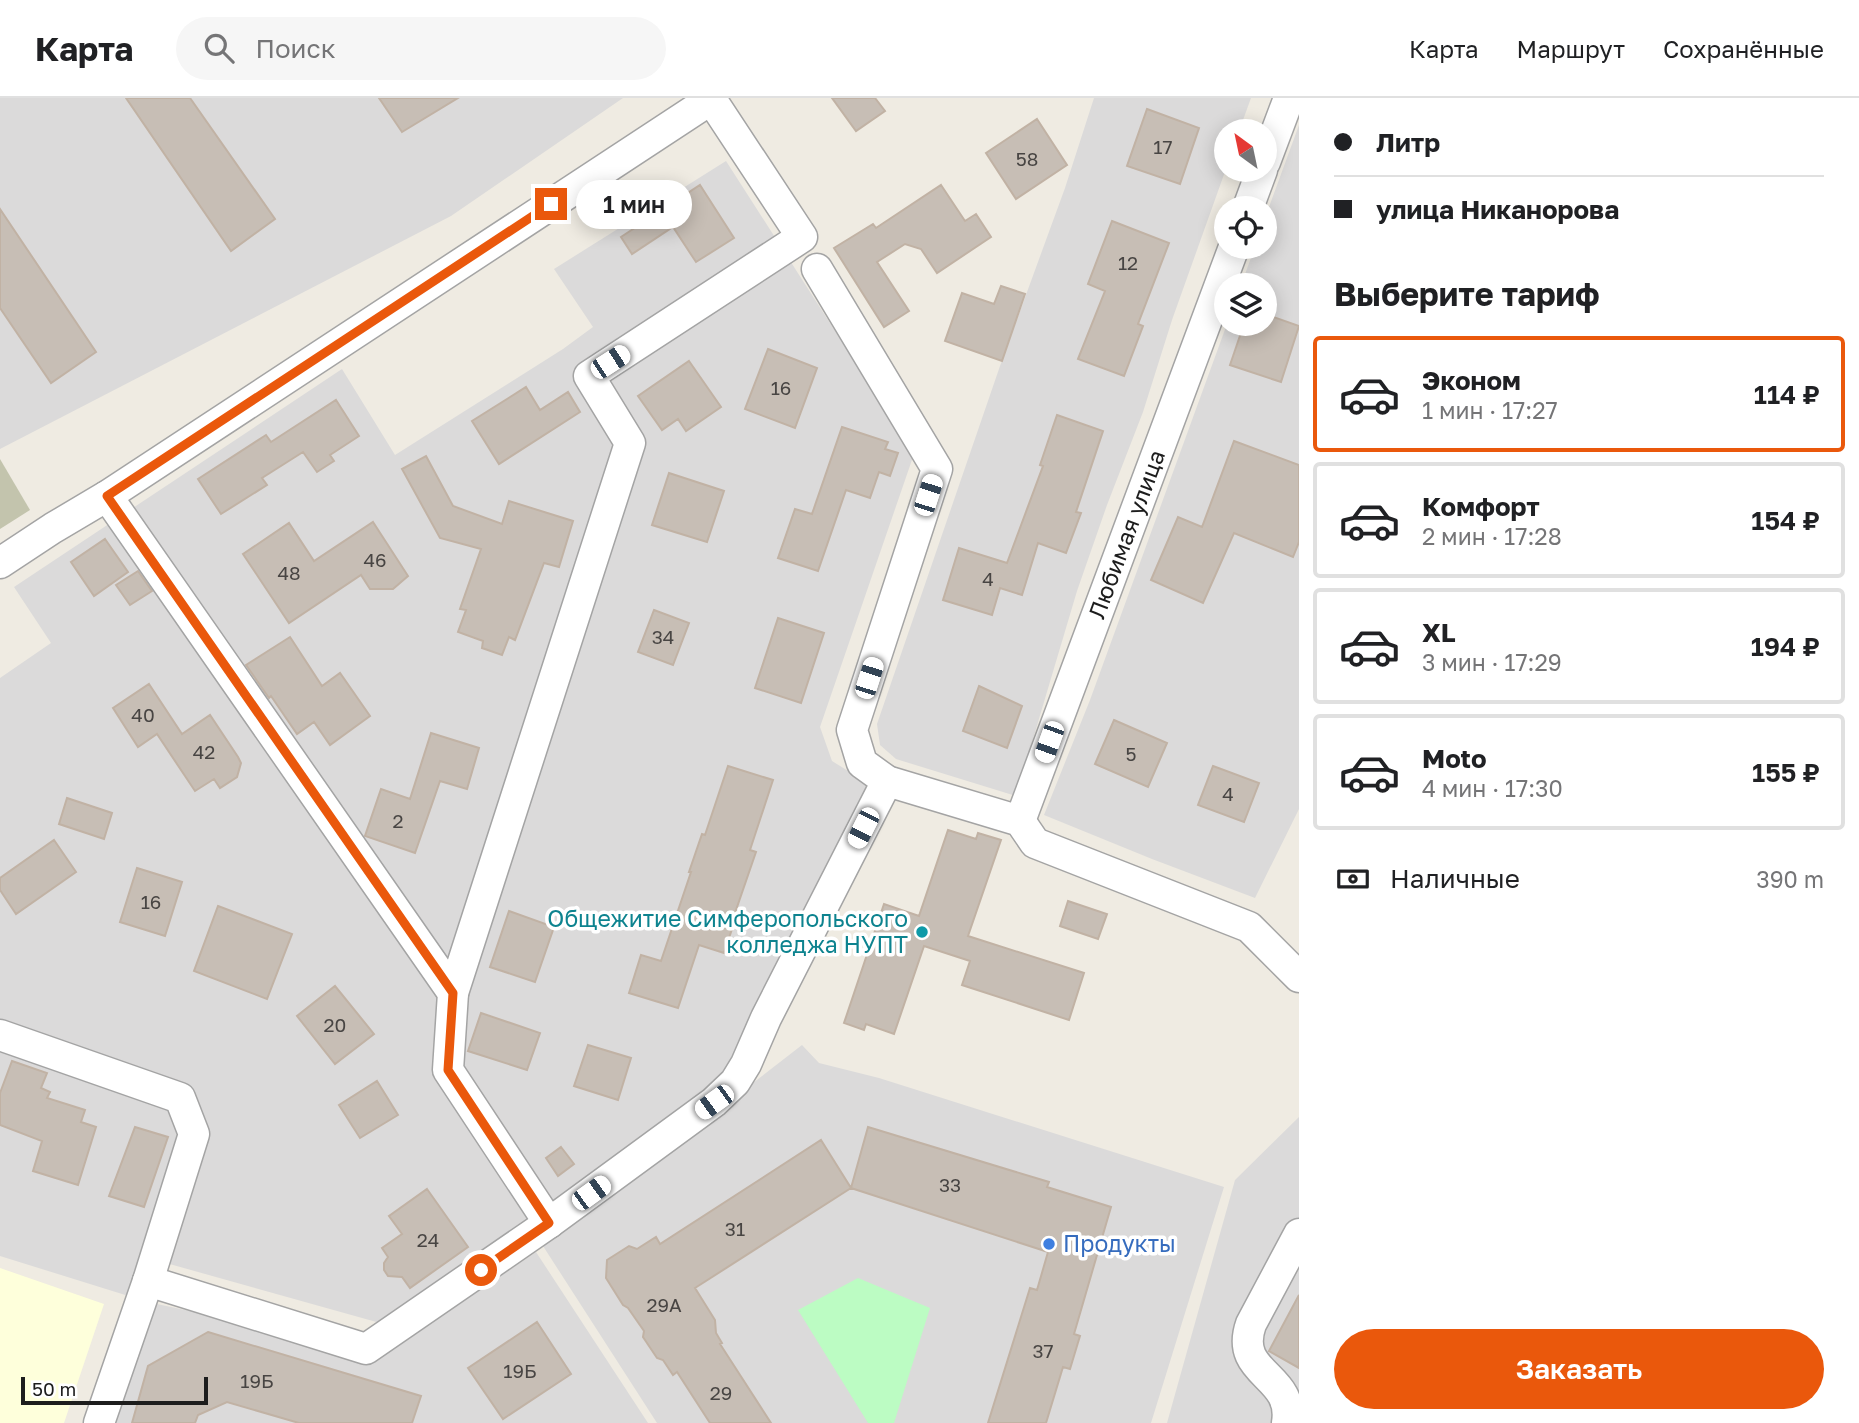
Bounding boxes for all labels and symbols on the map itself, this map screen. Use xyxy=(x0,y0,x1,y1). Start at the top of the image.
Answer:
north arrow xyxy=(1214,119,1278,182)
house number: 17 xyxy=(1153,135,1173,158)
house number: 58 xyxy=(1016,147,1038,170)
callout: 1 мин xyxy=(576,180,691,228)
route end xyxy=(535,188,567,220)
house number: 12 xyxy=(1118,251,1138,274)
car xyxy=(587,342,634,382)
house number: 16 xyxy=(771,376,791,399)
street label: Любимая улица xyxy=(1082,446,1170,622)
car xyxy=(912,472,945,518)
house number: 46 xyxy=(363,548,387,571)
house number: 48 xyxy=(277,561,301,584)
house number: 4 xyxy=(982,567,994,590)
house number: 34 xyxy=(652,625,674,648)
car xyxy=(853,655,886,701)
house number: 40 xyxy=(131,703,155,726)
car xyxy=(1032,719,1067,765)
house number: 42 xyxy=(193,740,215,763)
house number: 5 xyxy=(1125,742,1137,765)
house number: 4 xyxy=(1222,782,1234,805)
car xyxy=(845,805,882,851)
house number: 2 xyxy=(392,809,404,832)
house number: 16 xyxy=(141,890,161,913)
place label: Общежитие Симферопольского колледжа НУПТ xyxy=(547,904,908,958)
marker: Общежитие Симферопольского колледжа НУПТ xyxy=(914,924,930,940)
house number: 20 xyxy=(324,1013,346,1036)
car xyxy=(691,1081,738,1123)
car xyxy=(568,1172,615,1214)
house number: 33 xyxy=(939,1173,961,1196)
house number: 31 xyxy=(725,1217,745,1240)
house number: 24 xyxy=(417,1228,439,1251)
place label: Продукты xyxy=(1063,1229,1176,1257)
marker: Продукты xyxy=(1041,1236,1057,1252)
route start xyxy=(465,1254,497,1286)
house number: 29А xyxy=(646,1293,682,1316)
house number: 37 xyxy=(1032,1339,1054,1362)
house number: 19Б xyxy=(503,1359,537,1382)
house number: 19Б xyxy=(240,1369,274,1392)
scale bar xyxy=(21,1374,208,1406)
house number: 29 xyxy=(710,1381,732,1404)

